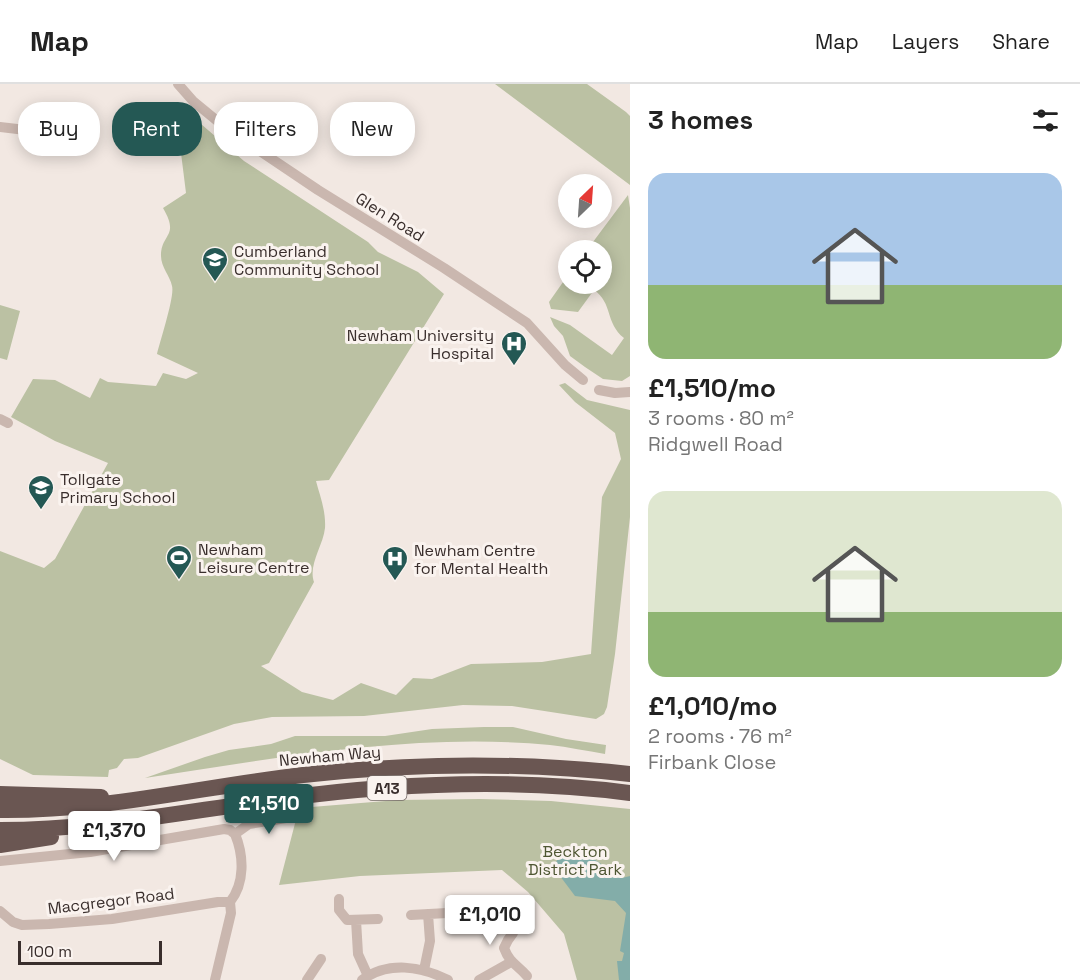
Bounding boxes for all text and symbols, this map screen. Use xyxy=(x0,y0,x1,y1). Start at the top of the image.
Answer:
text: Map xyxy=(30,23,89,59)
text: Map xyxy=(815,28,859,55)
text: Layers xyxy=(892,28,959,55)
text: Share xyxy=(992,28,1050,55)
chip: Buy xyxy=(18,102,100,156)
chip: Rent xyxy=(112,102,202,156)
chip: Filters xyxy=(214,102,318,156)
chip: New xyxy=(330,102,415,156)
text: 3 homes xyxy=(648,103,753,137)
icon: filters xyxy=(1029,104,1062,137)
north arrow xyxy=(558,174,612,228)
map controls xyxy=(558,174,612,294)
street label: Glen Road xyxy=(352,188,428,246)
icon: home xyxy=(801,212,909,320)
button: locate xyxy=(558,240,612,294)
place label: Cumberland Community School xyxy=(234,241,379,280)
school or university icon: Cumberland Community School xyxy=(200,245,230,283)
place label: Newham University Hospital xyxy=(347,325,494,364)
hospital icon: Newham University Hospital xyxy=(499,329,529,367)
text: £1,510/mo xyxy=(648,371,776,405)
text: 3 rooms · 80 m² xyxy=(648,405,794,431)
text: Ridgwell Road xyxy=(648,431,783,457)
place label: Tollgate Primary School xyxy=(60,469,175,508)
school or university icon: Tollgate Primary School xyxy=(26,473,56,511)
icon: home xyxy=(801,530,909,638)
place label: Newham Leisure Centre xyxy=(198,539,310,578)
place label: Newham Centre for Mental Health xyxy=(414,540,548,579)
sports icon: Newham Leisure Centre xyxy=(164,543,194,581)
hospital icon: Newham Centre for Mental Health xyxy=(380,544,410,582)
text: £1,010/mo xyxy=(648,689,777,723)
text: 2 rooms · 76 m² xyxy=(648,723,792,749)
street label: Newham Way xyxy=(278,741,382,771)
text: Firbank Close xyxy=(648,749,776,775)
road number: A13 xyxy=(368,776,406,800)
pin: £1,510 xyxy=(220,784,318,835)
text: £1,510 xyxy=(238,790,300,816)
pin: £1,370 xyxy=(65,811,163,862)
text: £1,370 xyxy=(82,817,146,843)
park label: Beckton District Park xyxy=(528,841,622,880)
street label: Macgregor Road xyxy=(46,883,176,919)
pin: £1,010 xyxy=(441,895,539,946)
text: £1,010 xyxy=(459,901,521,927)
scale bar xyxy=(18,938,162,966)
text: 100 m xyxy=(27,941,72,962)

